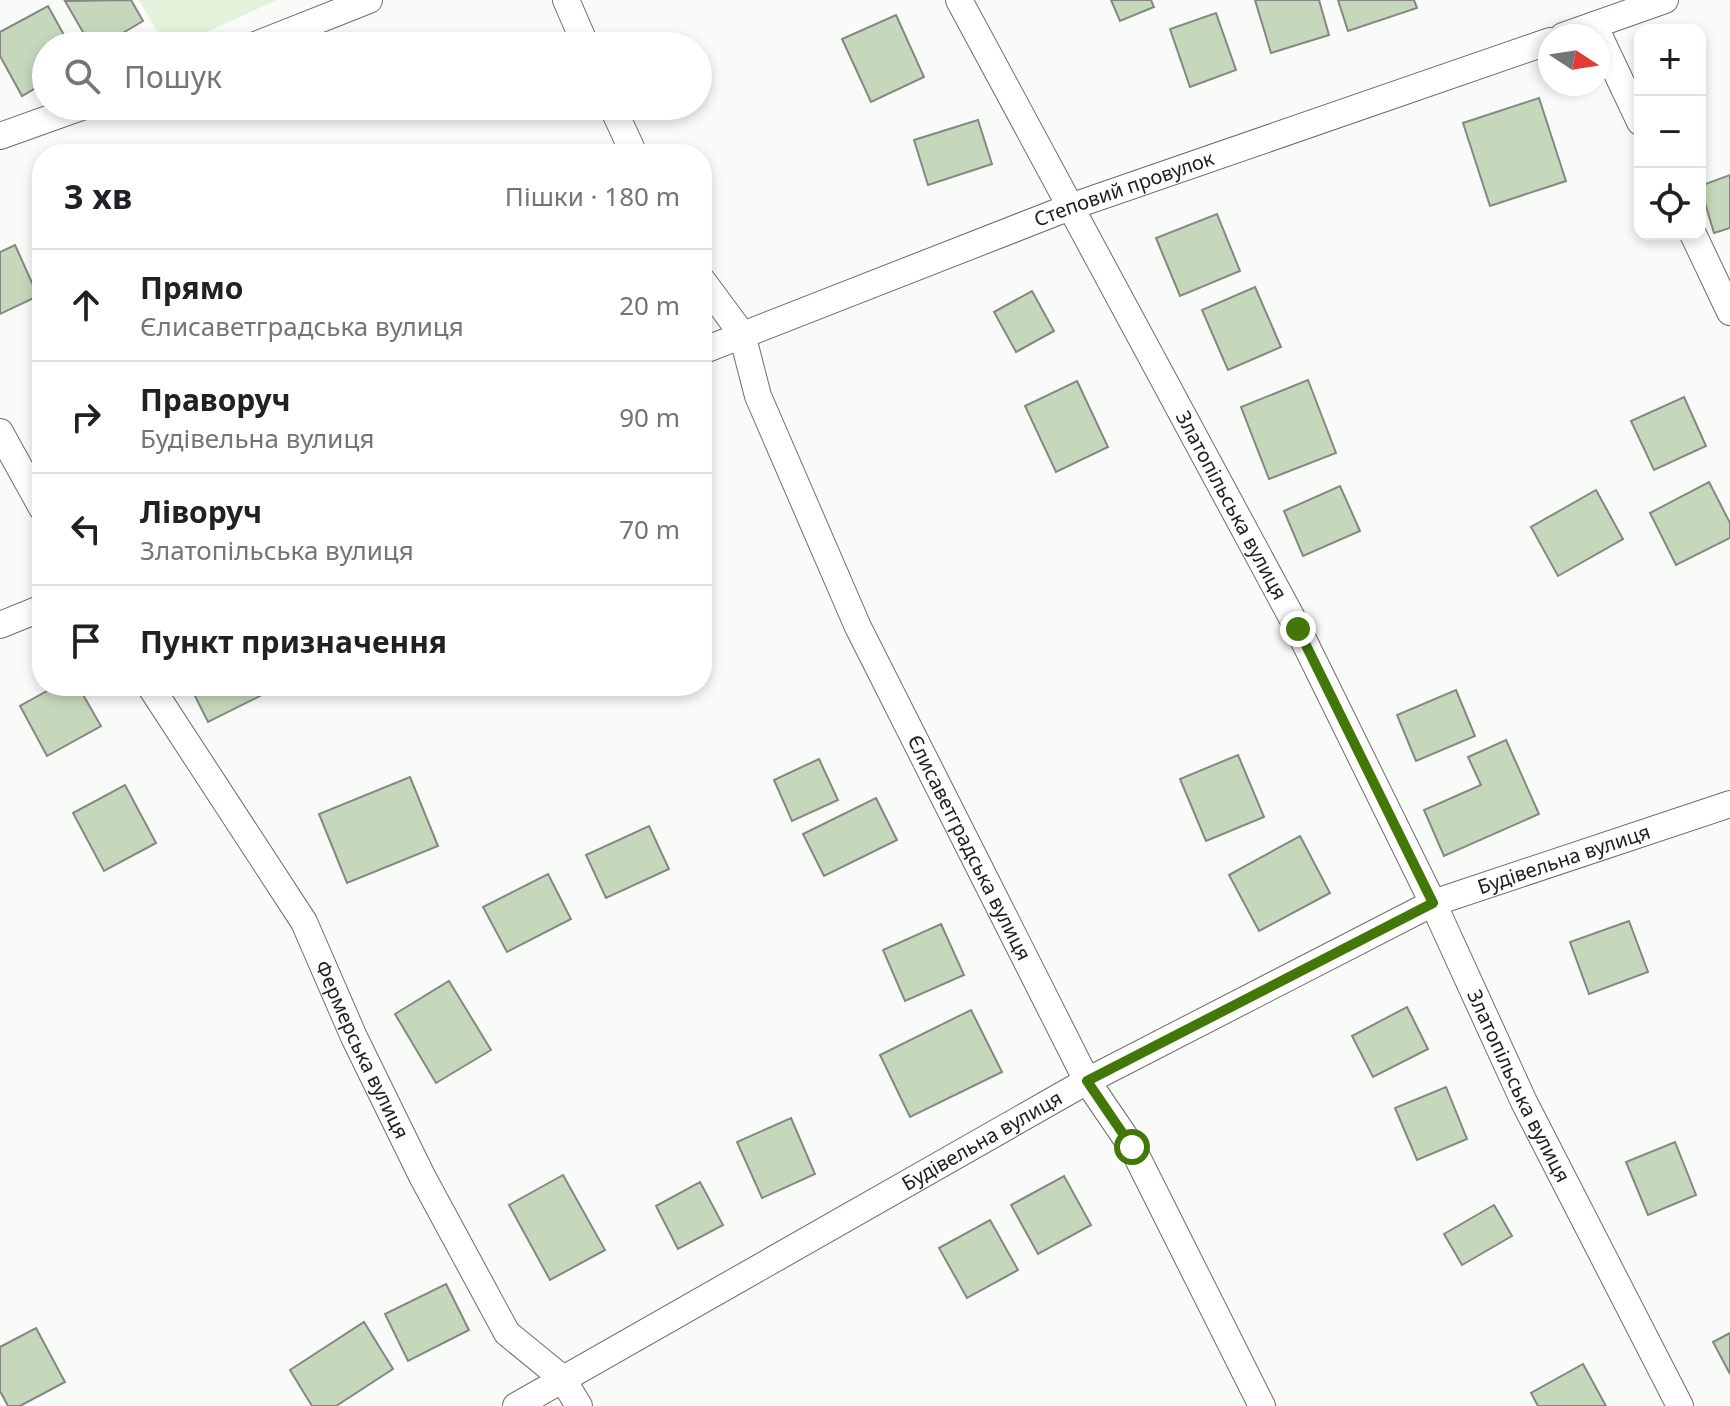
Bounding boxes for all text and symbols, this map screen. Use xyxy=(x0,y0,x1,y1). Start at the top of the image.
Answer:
north arrow xyxy=(1538,24,1610,96)
map controls xyxy=(1634,24,1706,240)
button: + xyxy=(1634,24,1706,96)
search box xyxy=(32,32,712,120)
icon: search xyxy=(60,54,104,98)
text: Пошук xyxy=(124,56,222,97)
button: − xyxy=(1634,96,1706,168)
street label: Степовий провулок xyxy=(1030,144,1218,233)
button: locate xyxy=(1634,168,1706,240)
text: 3 хв xyxy=(64,173,132,219)
text: Пішки · 180 m xyxy=(505,178,680,214)
text: Прямо xyxy=(140,267,244,308)
icon: ahead xyxy=(64,283,108,327)
text: 20 m xyxy=(619,287,680,323)
text: Єлисаветградська вулиця xyxy=(140,308,464,344)
text: Праворуч xyxy=(140,379,291,420)
icon: right xyxy=(64,395,108,439)
text: 90 m xyxy=(619,399,680,435)
street label: Златопільська вулиця xyxy=(1170,406,1294,604)
text: Будівельна вулиця xyxy=(140,420,374,456)
text: Ліворуч xyxy=(140,491,262,532)
icon: left xyxy=(64,507,108,551)
text: 70 m xyxy=(619,511,680,547)
text: Златопільська вулиця xyxy=(140,532,414,568)
route end xyxy=(1280,611,1316,647)
icon: arrive xyxy=(64,619,108,663)
text: Пункт призначення xyxy=(140,621,447,662)
street label: Єлисаветградська вулиця xyxy=(902,730,1038,965)
street label: Будівельна вулиця xyxy=(1474,818,1654,900)
street label: Фермерська вулиця xyxy=(309,956,416,1143)
street label: Златопільська вулиця xyxy=(1461,985,1577,1187)
street label: Будівельна вулиця xyxy=(897,1084,1067,1197)
route start xyxy=(1114,1129,1150,1165)

